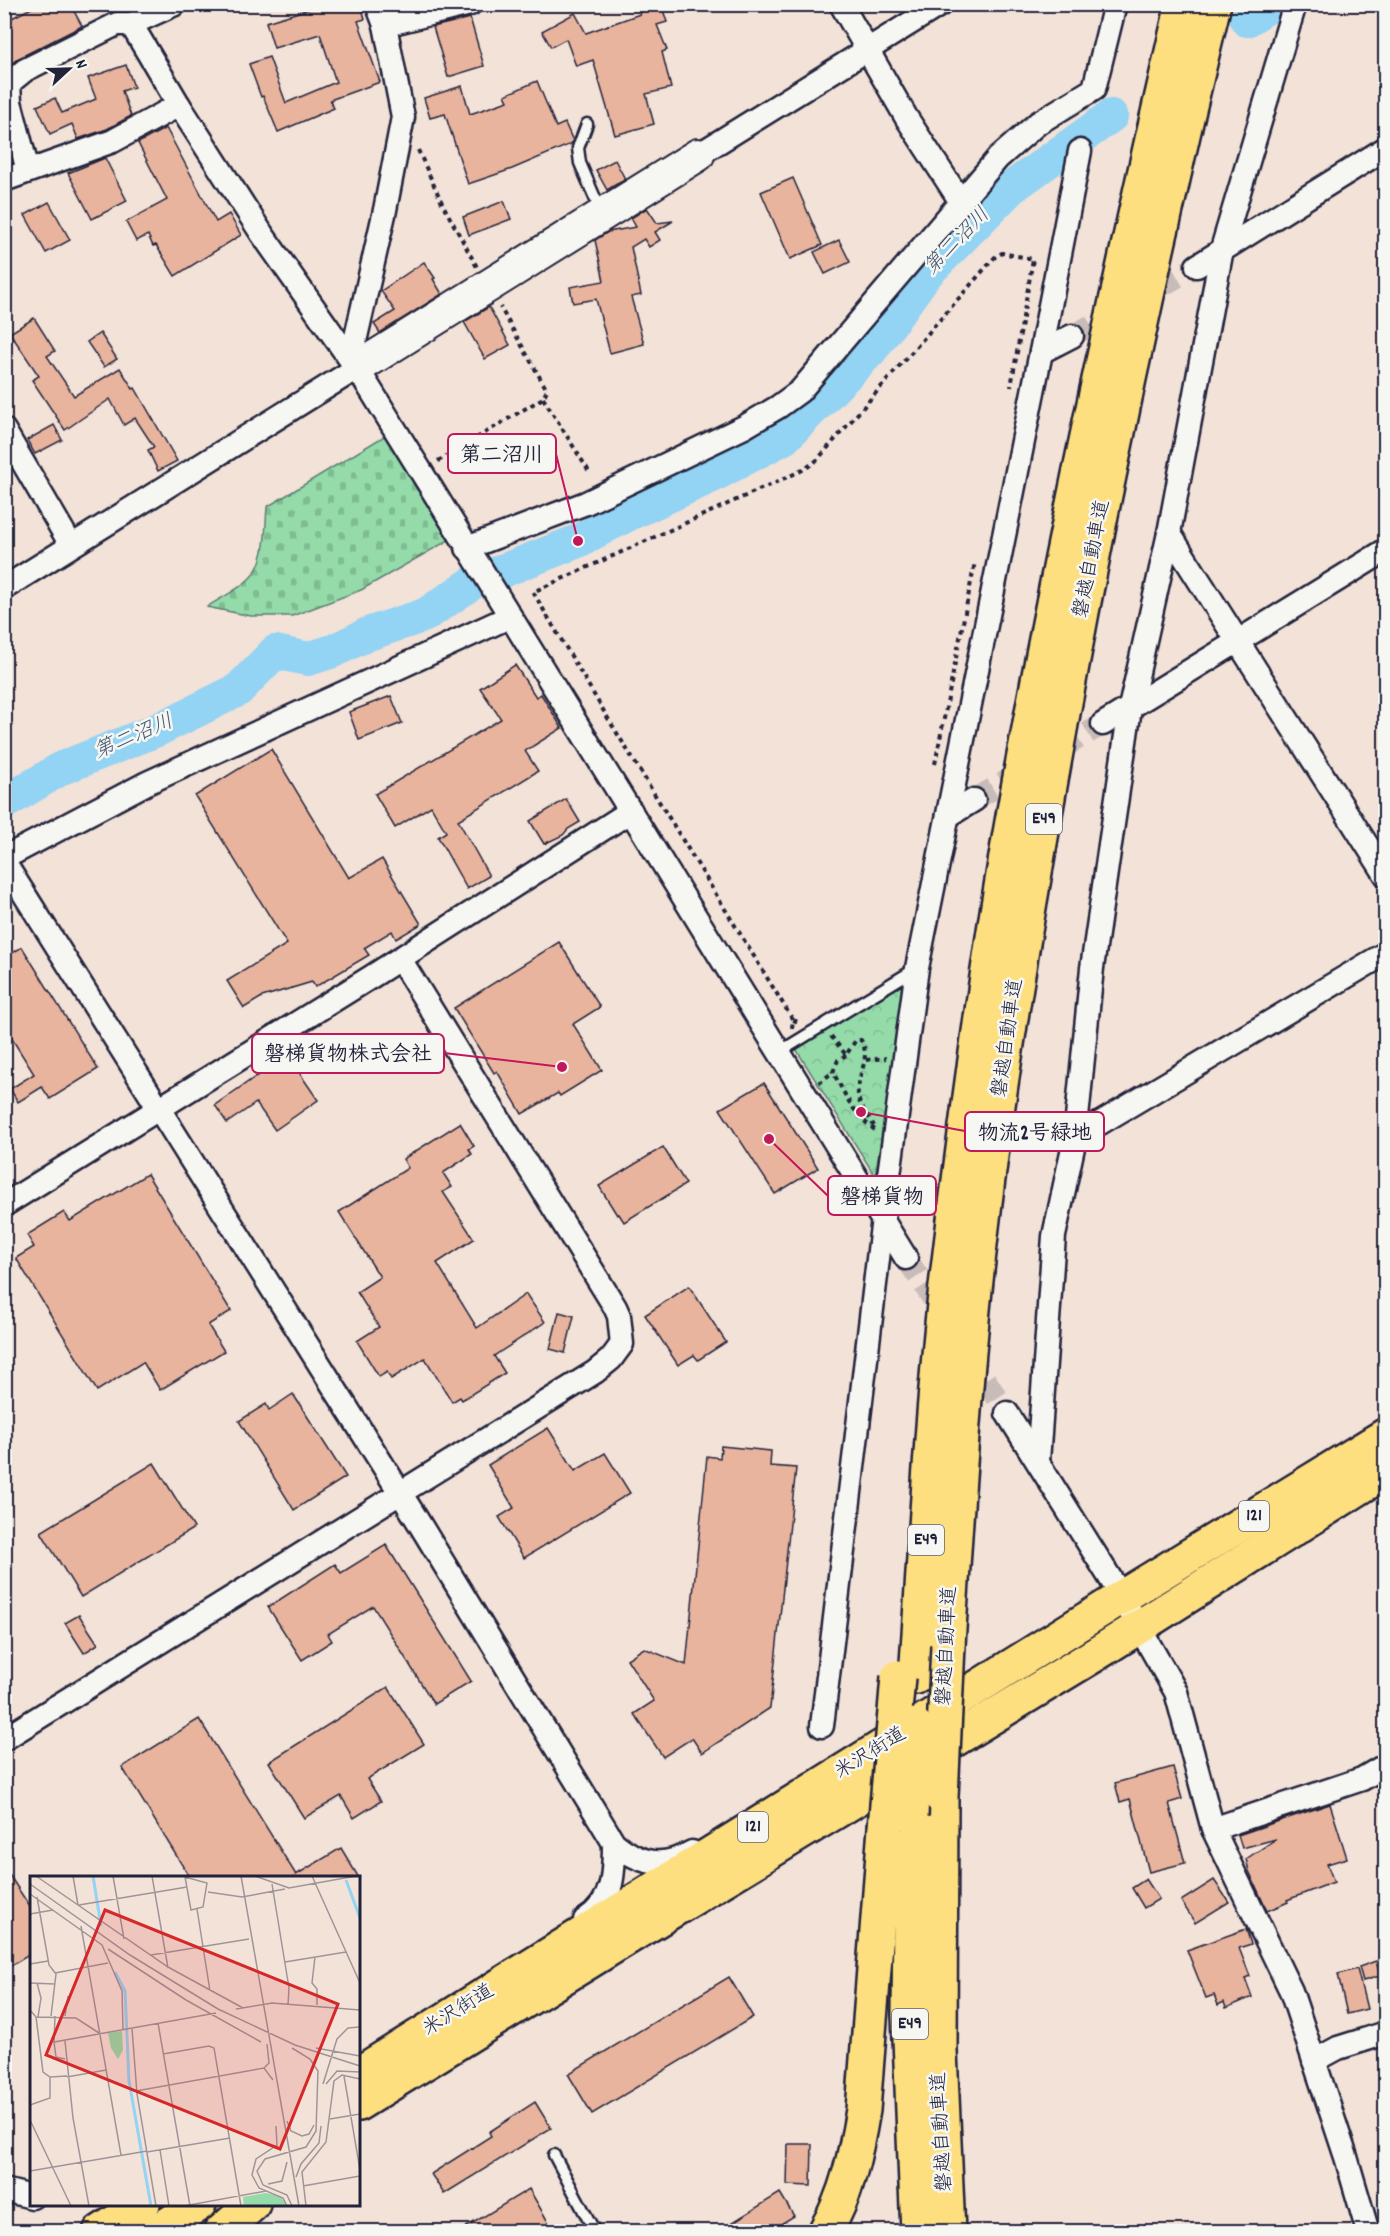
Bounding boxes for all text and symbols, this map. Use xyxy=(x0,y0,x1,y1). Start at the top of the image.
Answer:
north arrow xyxy=(39,39,99,99)
text: N xyxy=(68,56,93,72)
water label: 第二沼川 xyxy=(918,201,998,283)
callout: 第二沼川 xyxy=(448,434,556,473)
text: 第二沼川 xyxy=(460,442,544,472)
street label: 磐越自動車道 xyxy=(1068,497,1118,621)
water label: 第二沼川 xyxy=(89,708,179,768)
road number: E49 xyxy=(1026,804,1062,834)
street label: 磐越自動車道 xyxy=(987,977,1031,1099)
callout: 磐梯貨物株式会社 xyxy=(252,1034,444,1073)
text: 磐梯貨物株式会社 xyxy=(264,1041,432,1071)
callout: 物流2号緑地 xyxy=(965,1112,1104,1151)
text: 物流2号緑地 xyxy=(978,1120,1092,1150)
callout: 磐梯貨物 xyxy=(828,1176,936,1215)
text: 磐梯貨物 xyxy=(840,1184,924,1214)
road number: 121 xyxy=(1239,1501,1269,1531)
road number: E49 xyxy=(908,1525,944,1555)
street label: 磐越自動車道 xyxy=(931,1585,965,1707)
street label: 米沢街道 xyxy=(830,1721,912,1787)
road number: 121 xyxy=(738,1812,768,1842)
inset map xyxy=(30,1876,360,2206)
street label: 米沢街道 xyxy=(418,1978,500,2044)
road number: E49 xyxy=(892,2009,928,2039)
street label: 磐越自動車道 xyxy=(926,2071,960,2193)

